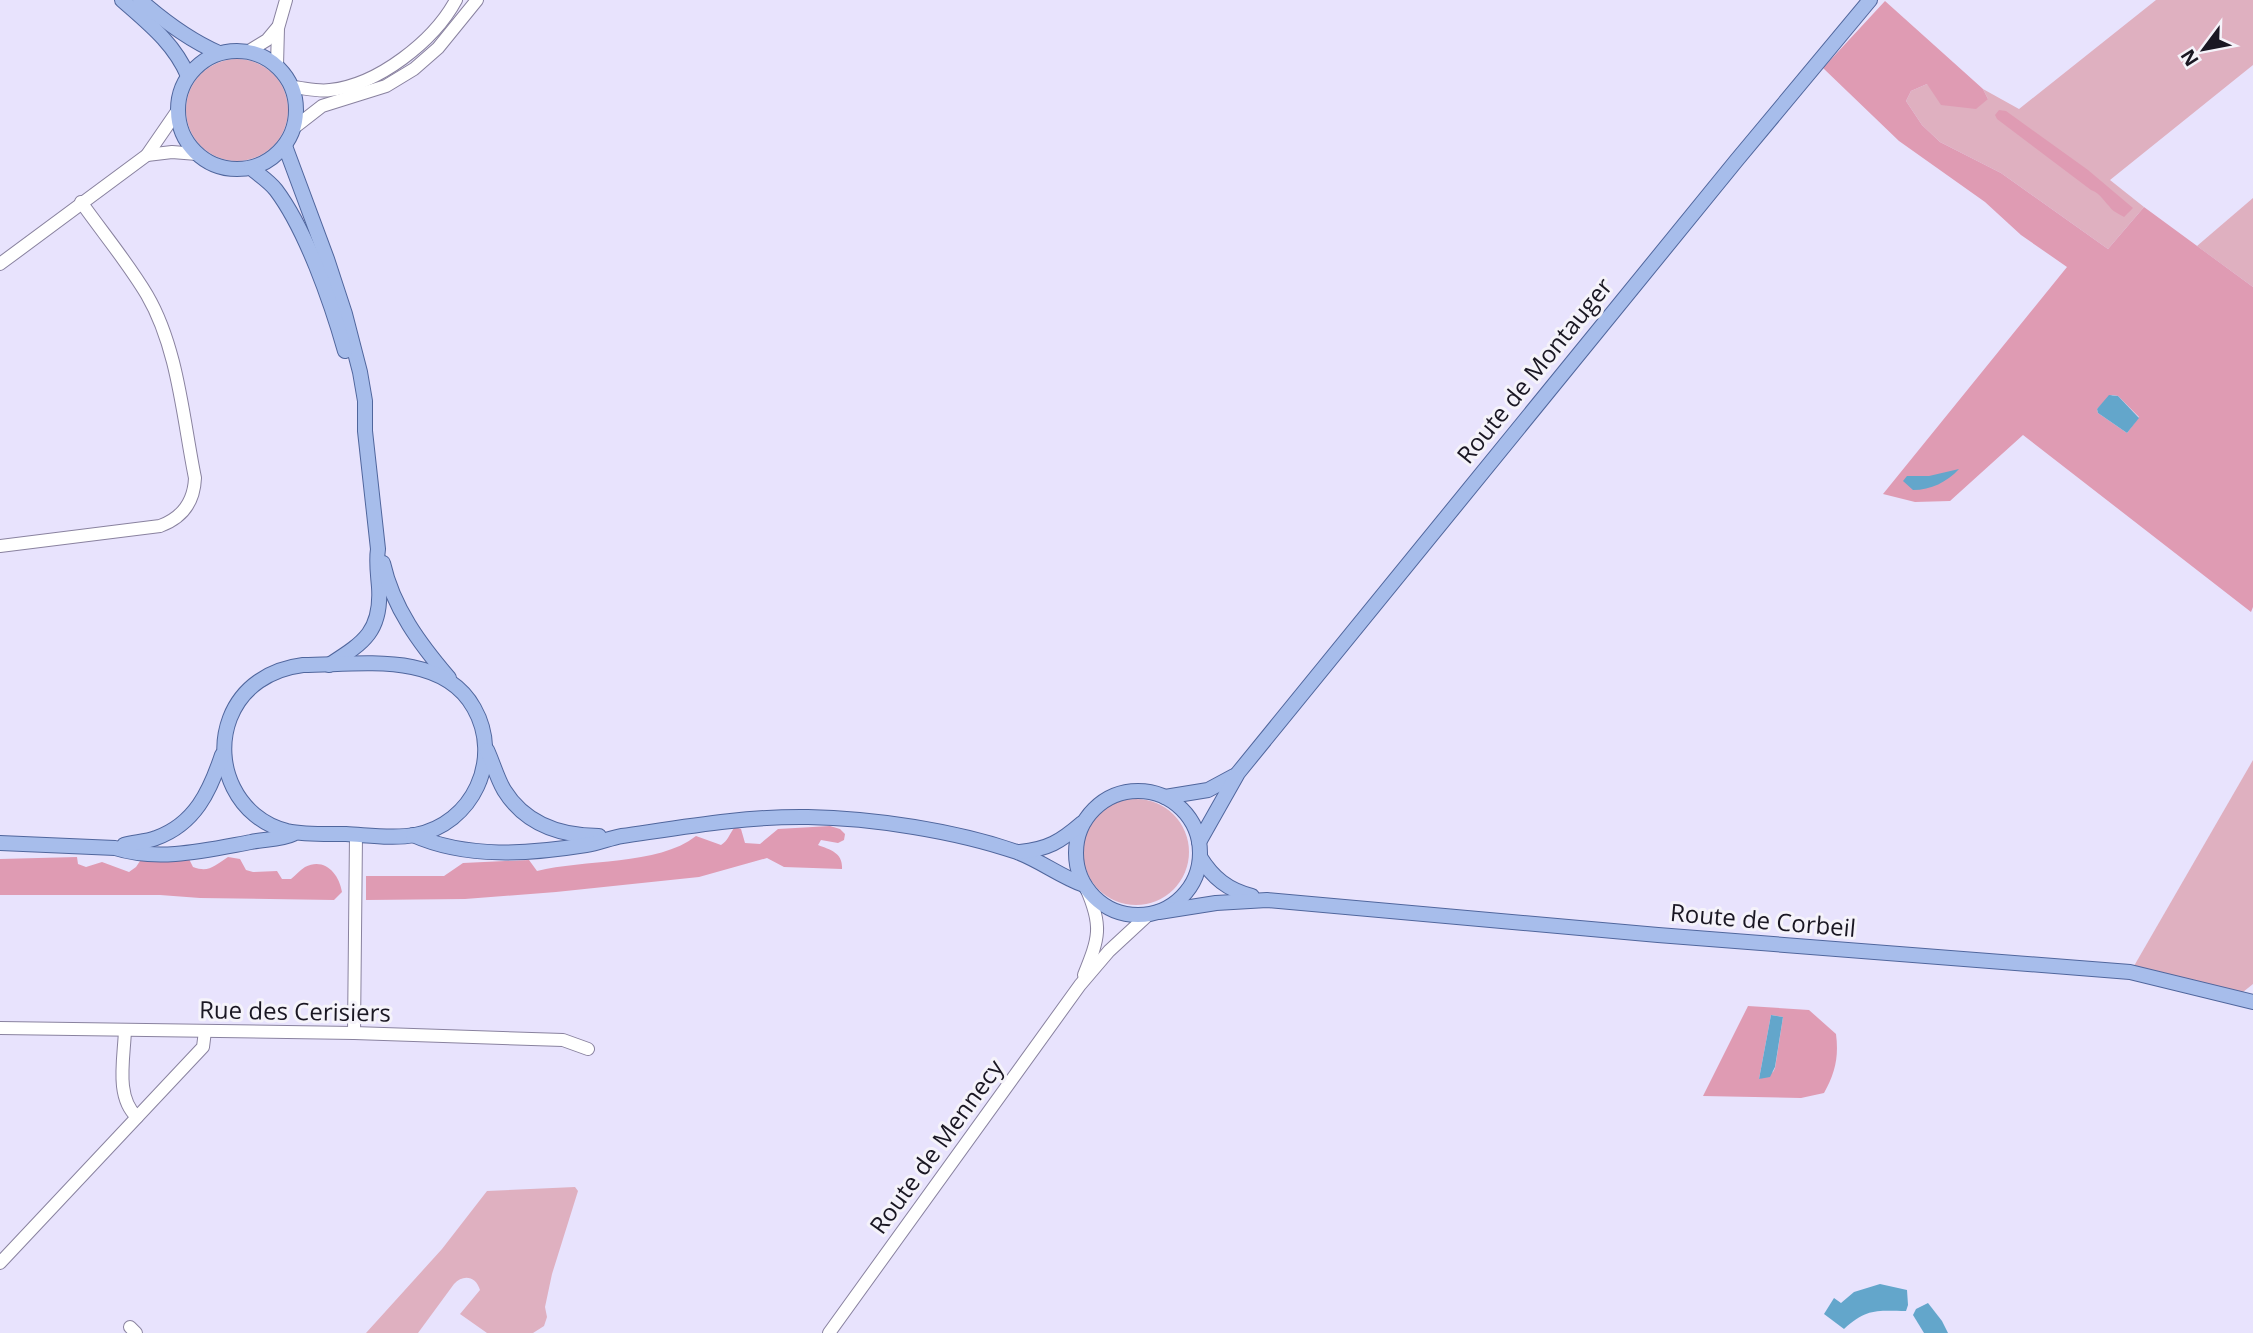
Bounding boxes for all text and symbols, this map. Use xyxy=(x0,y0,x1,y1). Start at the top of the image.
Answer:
north arrow xyxy=(2169,14,2239,84)
text: N xyxy=(2174,45,2205,71)
street label: Route de Montauger xyxy=(1449,270,1619,470)
street label: Route de Corbeil xyxy=(1669,895,1857,944)
street label: Rue des Cerisiers xyxy=(199,992,391,1029)
street label: Route de Mennecy xyxy=(861,1051,1011,1240)

